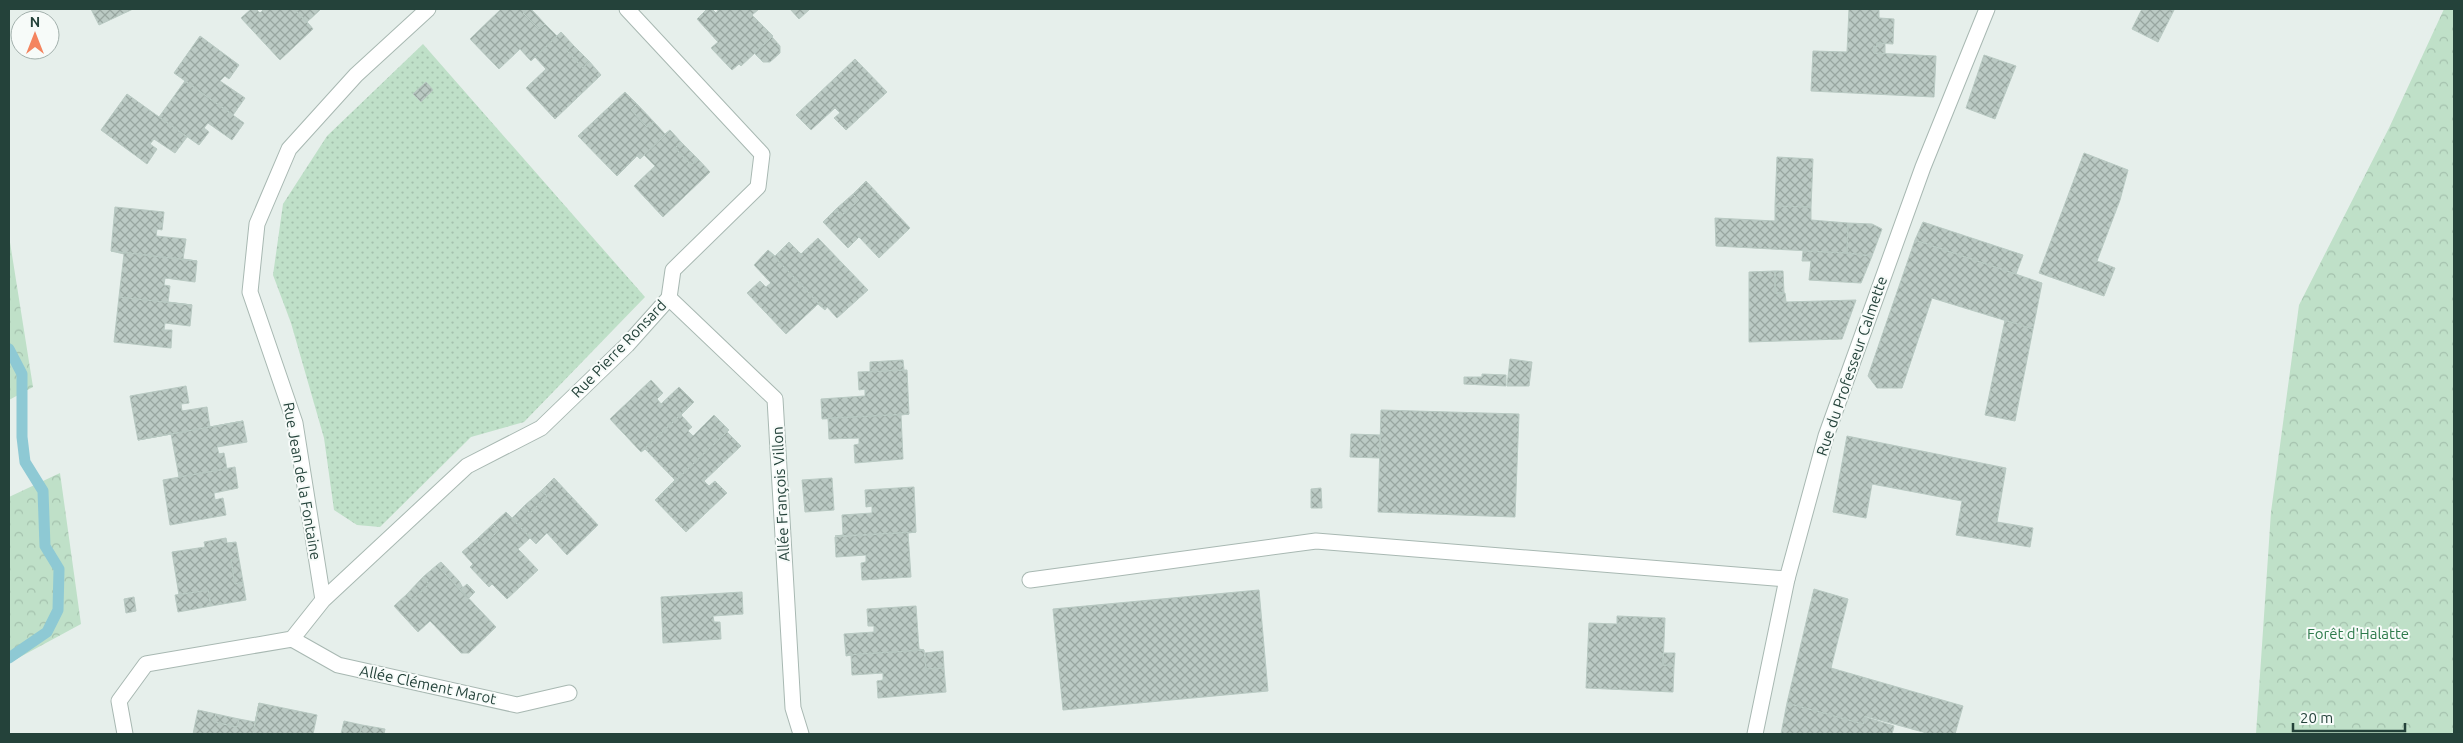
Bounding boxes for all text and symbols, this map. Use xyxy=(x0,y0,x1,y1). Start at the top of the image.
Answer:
north arrow xyxy=(10,10,60,60)
text: N xyxy=(30,14,40,30)
street label: Rue du Professeur Calmette xyxy=(1813,274,1890,458)
street label: Rue Pierre Ronsard xyxy=(568,296,670,401)
street label: Rue Jean de la Fontaine xyxy=(280,401,325,561)
street label: Allée François Villon xyxy=(768,426,793,562)
park label: Forêt d'Halatte xyxy=(2307,625,2409,642)
street label: Allée Clément Marot xyxy=(358,662,498,707)
scale bar xyxy=(2293,700,2406,732)
text: 20 m xyxy=(2300,709,2333,726)

